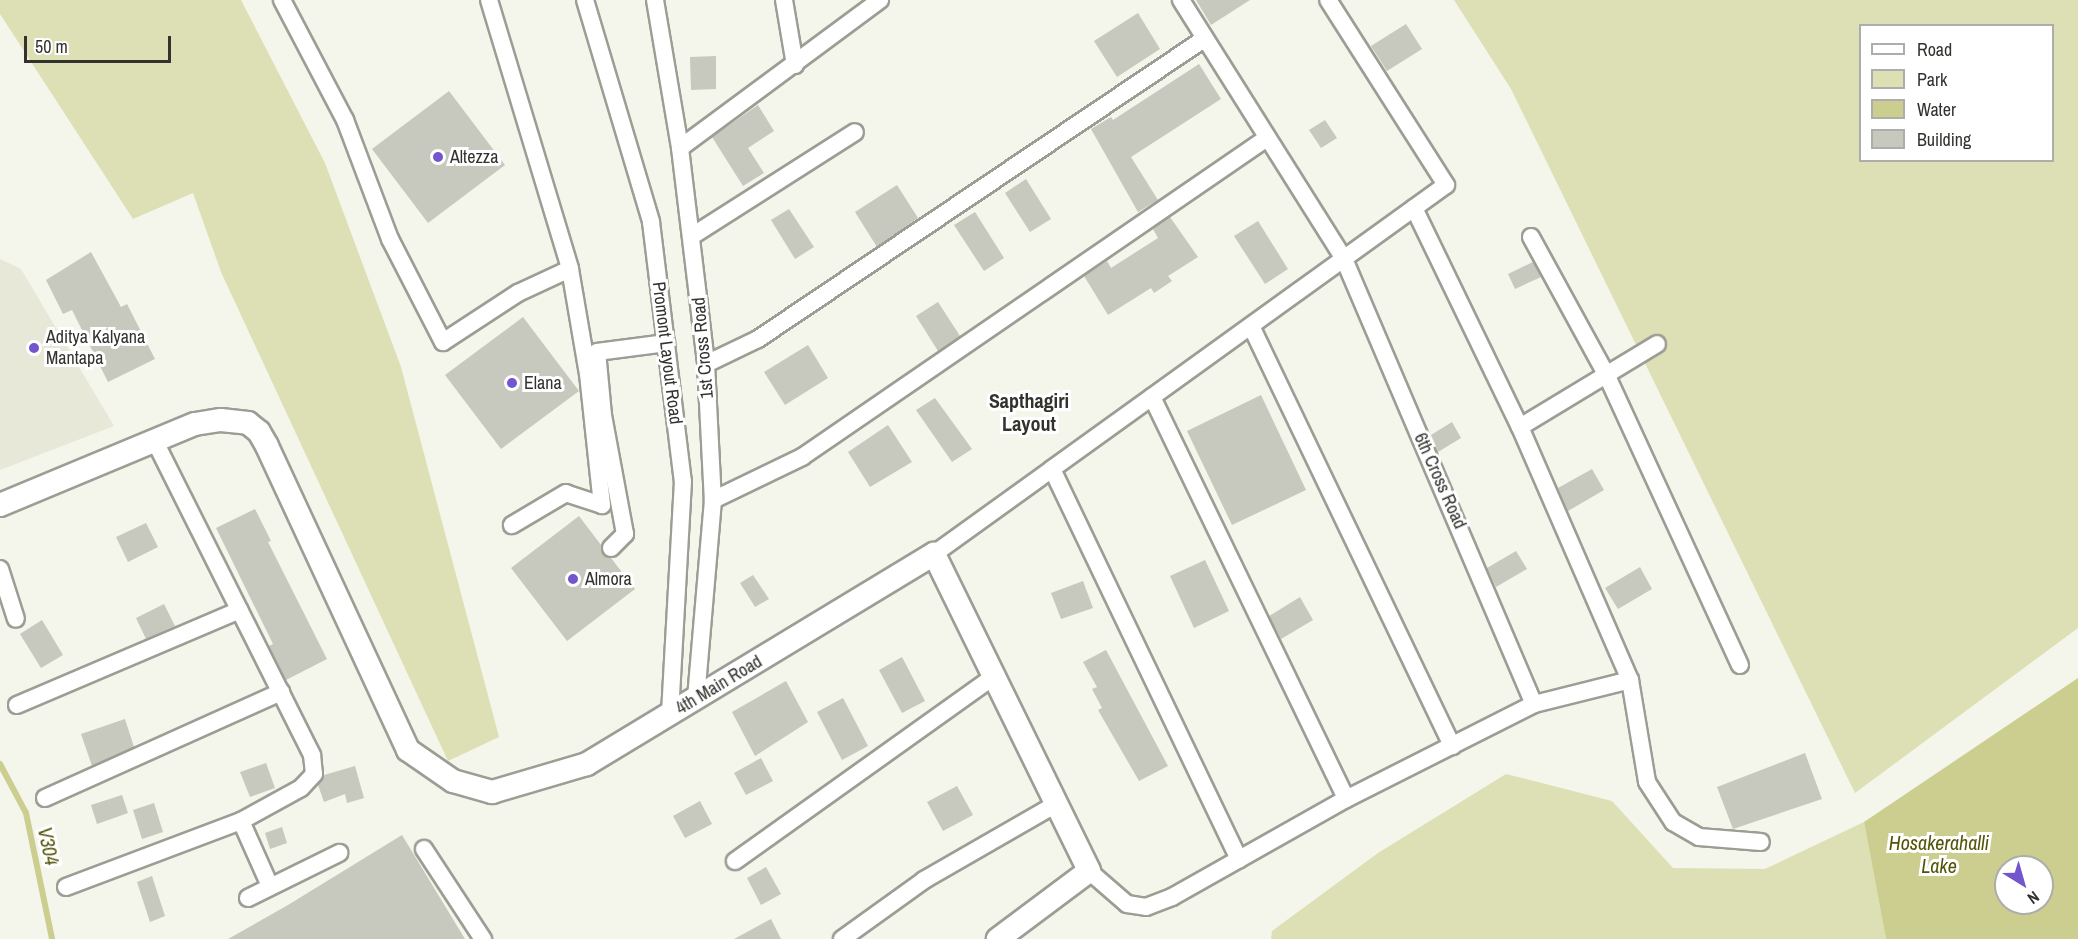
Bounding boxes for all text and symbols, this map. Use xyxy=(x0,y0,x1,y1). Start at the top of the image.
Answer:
scale bar xyxy=(27,24,174,62)
legend xyxy=(1859,24,2054,162)
text: 50 m xyxy=(35,34,68,59)
text: Road xyxy=(1917,37,1952,62)
text: Park xyxy=(1917,67,1947,92)
text: Water xyxy=(1917,97,1956,122)
text: Building xyxy=(1917,127,1971,152)
place label: Altezza xyxy=(450,146,498,168)
marker: Altezza xyxy=(431,150,445,164)
street label: Promont Layout Road xyxy=(648,280,686,426)
street label: 1st Cross Road xyxy=(688,296,718,400)
place label: Aditya Kalyana Mantapa xyxy=(46,327,145,370)
marker: Aditya Kalyana Mantapa xyxy=(27,341,41,355)
place label: Elana xyxy=(524,372,562,394)
marker: Elana xyxy=(505,376,519,390)
district label: Sapthagiri Layout xyxy=(989,389,1069,436)
street label: 6th Cross Road xyxy=(1409,430,1471,532)
place label: Almora xyxy=(585,568,632,590)
marker: Almora xyxy=(566,572,580,586)
street label: 4th Main Road xyxy=(672,651,766,719)
water label: V304 xyxy=(33,825,65,867)
water label: Hosakerahalli Lake xyxy=(1889,831,1989,878)
north arrow xyxy=(1994,855,2054,915)
text: N xyxy=(2023,886,2044,909)

